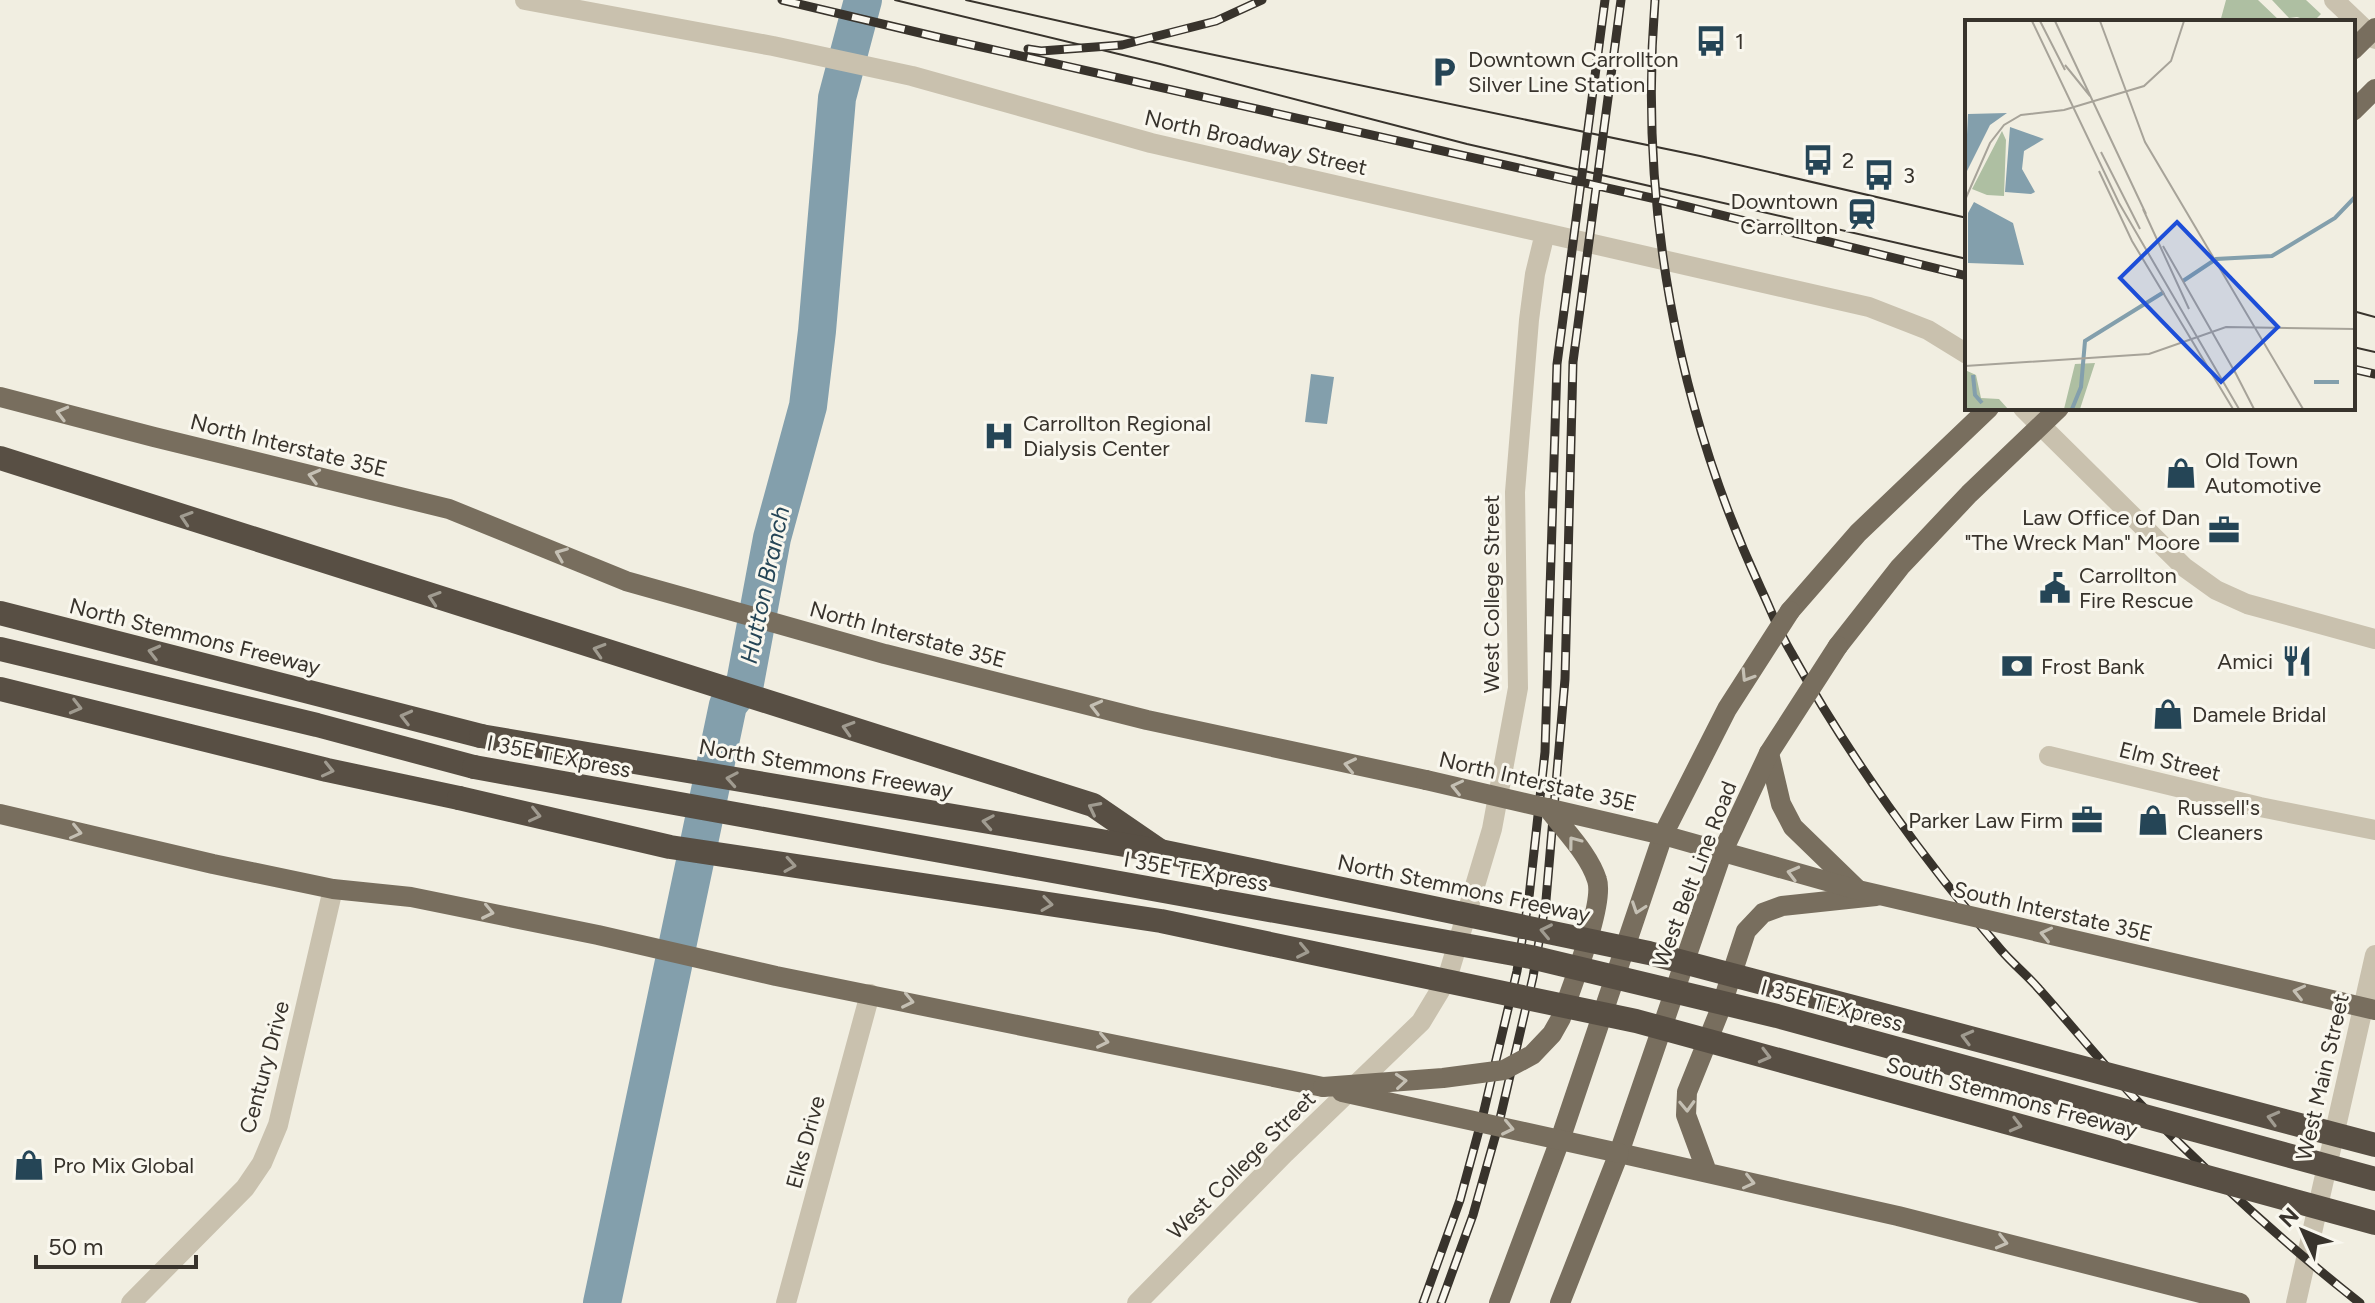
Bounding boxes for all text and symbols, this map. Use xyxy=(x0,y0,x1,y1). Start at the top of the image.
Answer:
inset map xyxy=(1965,20,2355,410)
bus stop icon: 1 xyxy=(1694,24,1728,58)
place label: 1 xyxy=(1735,28,1744,55)
place label: Downtown Carrollton Silver Line Station xyxy=(1468,46,1679,98)
parking icon: Downtown Carrollton Silver Line Station xyxy=(1427,55,1461,89)
street label: North Broadway Street xyxy=(1142,104,1370,181)
bus stop icon: 2 xyxy=(1801,143,1835,177)
place label: 2 xyxy=(1842,147,1854,174)
bus stop icon: 3 xyxy=(1862,158,1896,192)
place label: 3 xyxy=(1903,162,1915,189)
place label: Downtown Carrollton xyxy=(1731,188,1838,240)
station icon: Downtown Carrollton xyxy=(1845,197,1879,231)
one-way arrow xyxy=(55,406,69,422)
street label: North Interstate 35E xyxy=(187,408,390,483)
place label: Carrollton Regional Dialysis Center xyxy=(1023,410,1211,462)
hospital icon: Carrollton Regional Dialysis Center xyxy=(982,419,1016,453)
place label: Old Town Automotive xyxy=(2205,447,2321,499)
shop icon: Old Town Automotive xyxy=(2164,456,2198,490)
one-way arrow xyxy=(308,468,321,485)
street label: West College Street xyxy=(1478,495,1505,693)
water label: Hutton Branch xyxy=(734,504,795,666)
place label: Law Office of Dan "The Wreck Man" Moore xyxy=(1964,504,2200,556)
one-way arrow xyxy=(180,511,193,527)
office icon: Law Office of Dan "The Wreck Man" Moore xyxy=(2207,513,2241,547)
one-way arrow xyxy=(555,548,569,564)
place label: Carrollton Fire Rescue xyxy=(2079,562,2193,614)
public building icon: Carrollton Fire Rescue xyxy=(2038,571,2072,605)
one-way arrow xyxy=(427,591,441,607)
street label: North Stemmons Freeway xyxy=(67,592,324,681)
street label: North Interstate 35E xyxy=(807,595,1009,674)
one-way arrow xyxy=(593,643,607,659)
restaurant icon: Amici xyxy=(2280,644,2314,678)
one-way arrow xyxy=(147,645,161,662)
place label: Amici xyxy=(2217,648,2273,675)
bank icon: Frost Bank xyxy=(2000,649,2034,683)
place label: Frost Bank xyxy=(2041,653,2145,680)
one-way arrow xyxy=(1741,667,1756,681)
one-way arrow xyxy=(68,697,82,714)
shop icon: Damele Bridal xyxy=(2151,697,2185,731)
one-way arrow xyxy=(1090,700,1104,717)
place label: Damele Bridal xyxy=(2192,701,2326,728)
one-way arrow xyxy=(399,710,413,727)
one-way arrow xyxy=(841,721,855,737)
street label: I 35E TEXpress xyxy=(485,729,633,784)
street label: North Stemmons Freeway xyxy=(697,733,956,804)
street label: Elm Street xyxy=(2116,736,2223,787)
street label: North Interstate 35E xyxy=(1436,746,1639,817)
one-way arrow xyxy=(1343,757,1357,774)
one-way arrow xyxy=(321,761,334,778)
one-way arrow xyxy=(725,771,739,788)
street label: West Belt Line Road xyxy=(1647,777,1742,971)
one-way arrow xyxy=(1450,779,1464,796)
place label: Russell's Cleaners xyxy=(2177,794,2263,846)
one-way arrow xyxy=(1088,803,1103,818)
office icon: Parker Law Firm xyxy=(2070,803,2104,837)
shop icon: Russell's Cleaners xyxy=(2136,803,2170,837)
one-way arrow xyxy=(528,806,542,823)
place label: Parker Law Firm xyxy=(1908,807,2063,834)
one-way arrow xyxy=(982,814,995,831)
one-way arrow xyxy=(69,823,82,840)
one-way arrow xyxy=(1569,836,1583,851)
street label: I 35E TEXpress xyxy=(1122,846,1270,897)
street label: North Stemmons Freeway xyxy=(1335,848,1593,929)
one-way arrow xyxy=(783,856,797,873)
one-way arrow xyxy=(1787,865,1801,882)
street label: South Interstate 35E xyxy=(1951,875,2155,948)
one-way arrow xyxy=(1041,895,1054,912)
one-way arrow xyxy=(1631,901,1647,915)
one-way arrow xyxy=(481,903,495,920)
one-way arrow xyxy=(1539,924,1552,941)
one-way arrow xyxy=(2039,926,2053,943)
one-way arrow xyxy=(1296,942,1309,959)
street label: I 35E TEXpress xyxy=(1758,974,1906,1037)
one-way arrow xyxy=(2293,984,2306,1001)
street label: West Main Street xyxy=(2290,991,2355,1163)
one-way arrow xyxy=(901,992,914,1009)
street label: Century Drive xyxy=(234,998,295,1136)
one-way arrow xyxy=(1961,1030,1975,1047)
one-way arrow xyxy=(1097,1032,1110,1049)
one-way arrow xyxy=(1757,1047,1771,1063)
street label: South Stemmons Freeway xyxy=(1883,1051,2141,1144)
one-way arrow xyxy=(1394,1073,1407,1090)
street label: West College Street xyxy=(1162,1086,1321,1245)
street label: Elks Drive xyxy=(780,1093,831,1192)
one-way arrow xyxy=(1679,1100,1696,1113)
one-way arrow xyxy=(2266,1111,2280,1128)
one-way arrow xyxy=(2008,1115,2022,1132)
one-way arrow xyxy=(1501,1119,1515,1136)
shop icon: Pro Mix Global xyxy=(12,1148,46,1182)
place label: Pro Mix Global xyxy=(53,1152,194,1179)
one-way arrow xyxy=(1742,1173,1756,1190)
north arrow xyxy=(2263,1191,2343,1271)
text: N xyxy=(2273,1202,2305,1233)
scale bar xyxy=(36,1219,196,1269)
text: 50 m xyxy=(48,1232,104,1261)
one-way arrow xyxy=(1995,1232,2009,1249)

